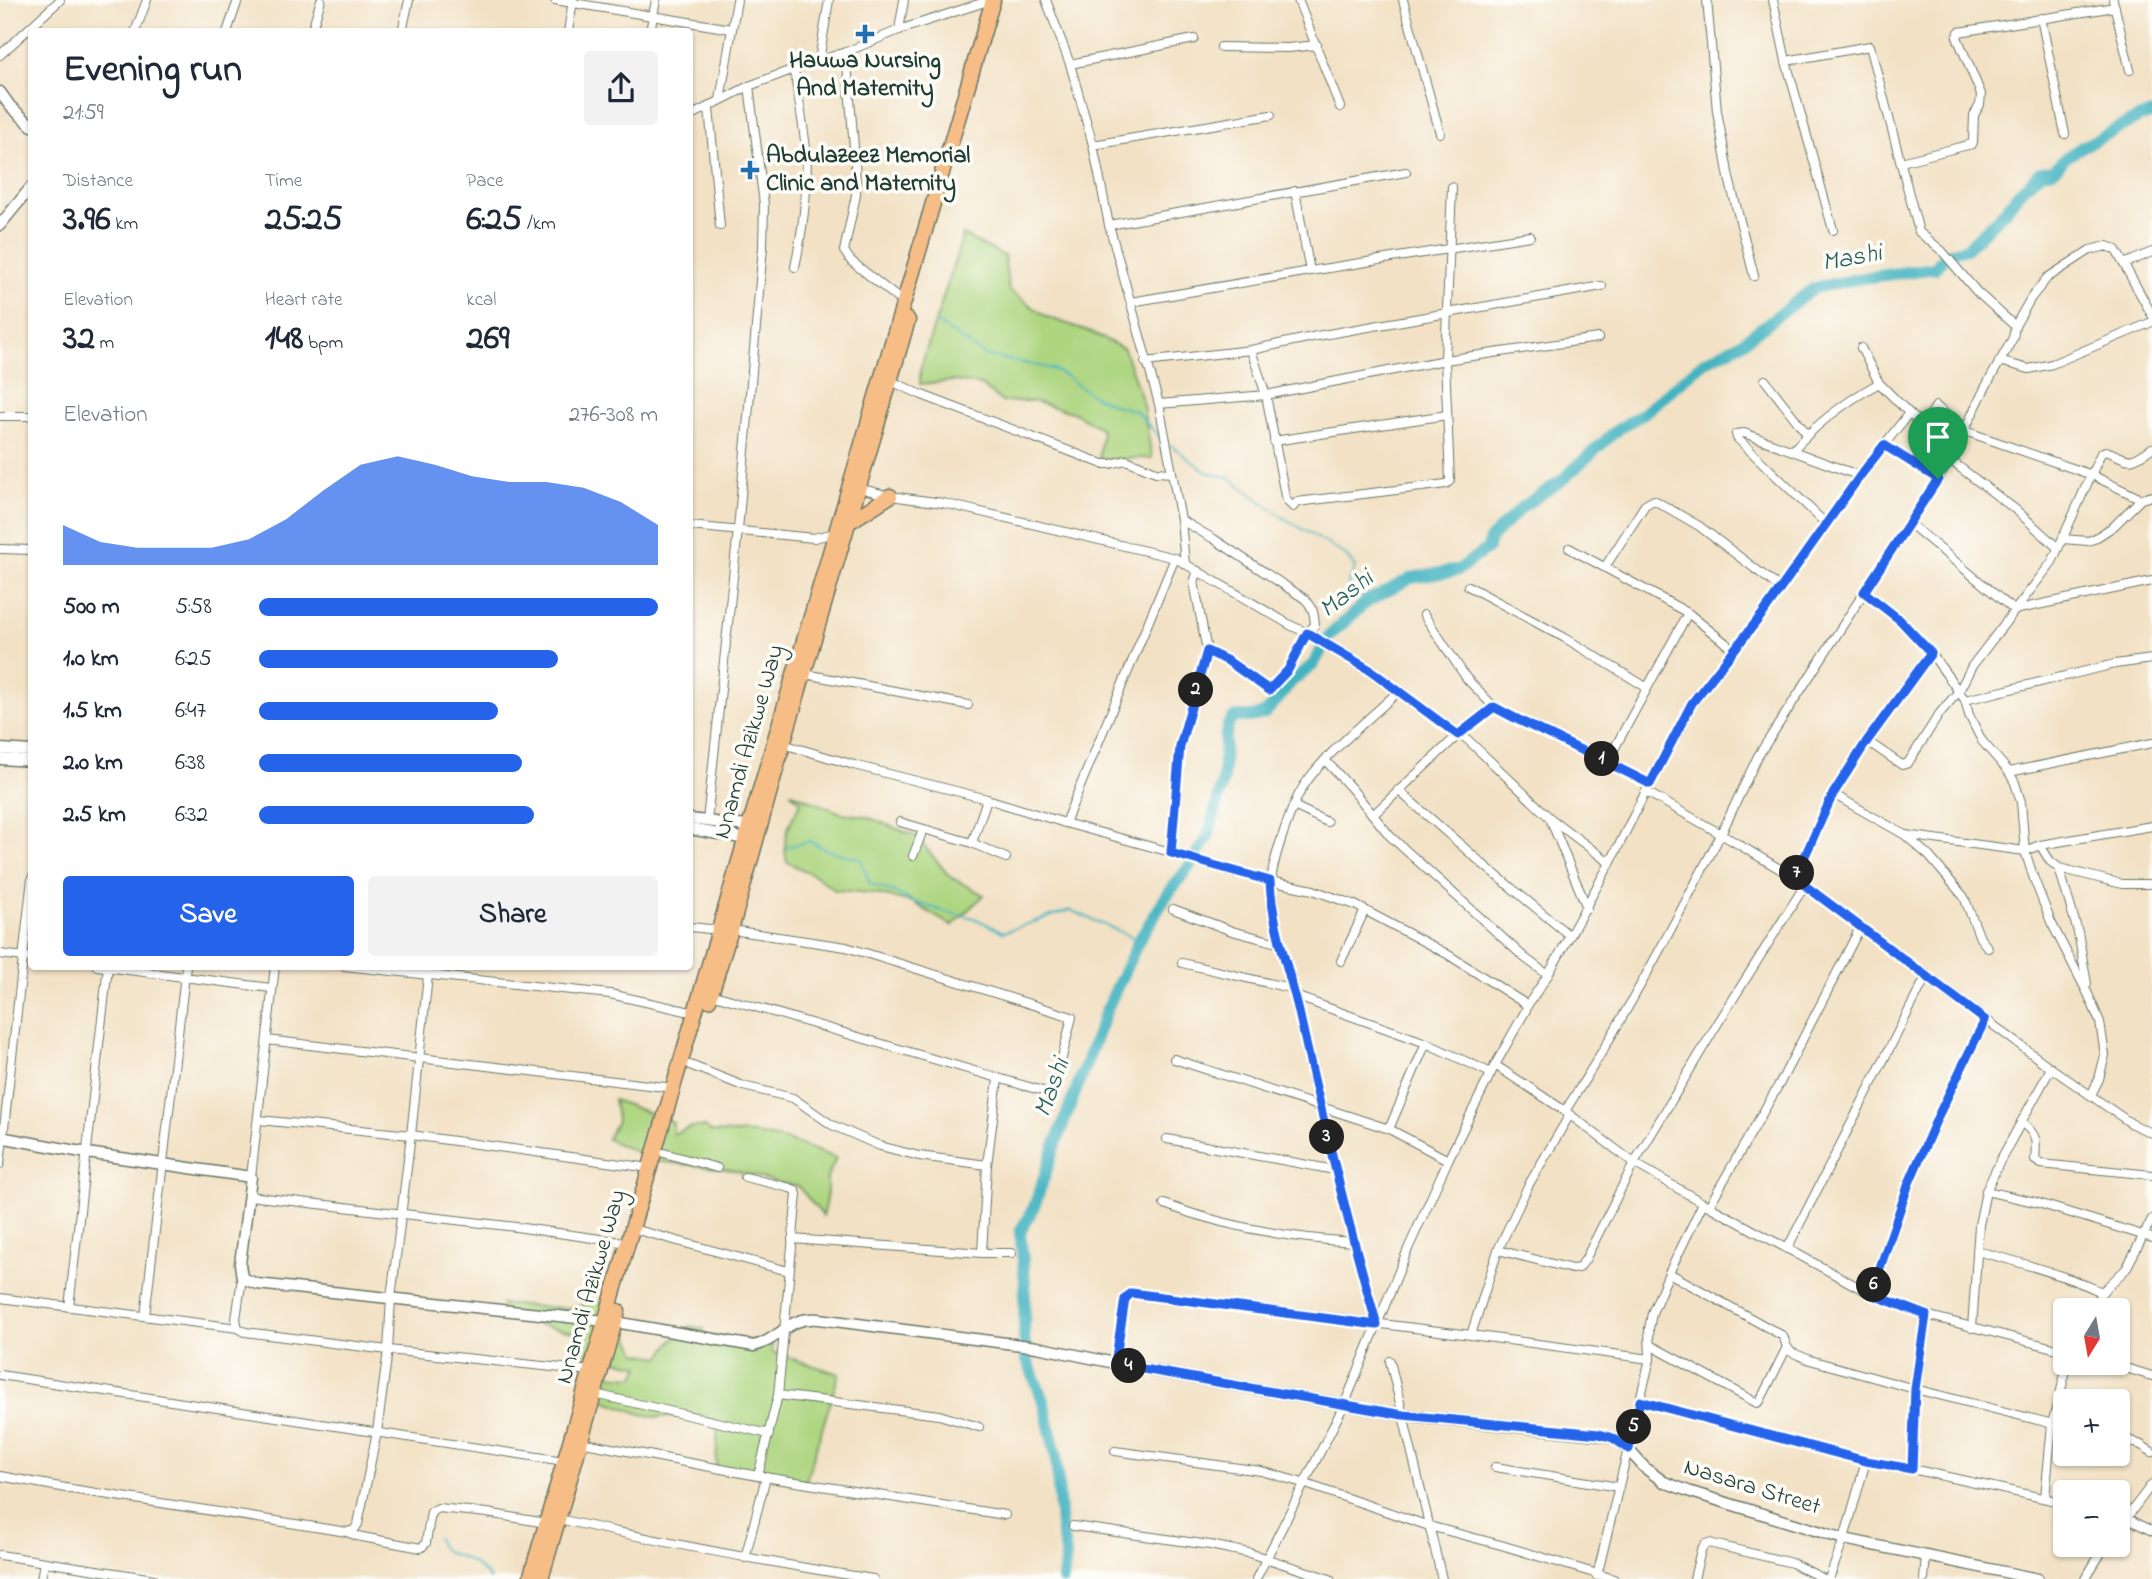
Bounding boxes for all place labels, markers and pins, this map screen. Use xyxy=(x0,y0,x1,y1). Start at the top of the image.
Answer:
marker: Hauwa Nursing And Maternity xyxy=(855,24,875,44)
place label: Hauwa Nursing And Maternity xyxy=(789,44,941,108)
place label: Abdulazeez Memorial Clinic and Maternity xyxy=(766,139,970,203)
marker: Abdulazeez Memorial Clinic and Maternity xyxy=(740,160,760,180)
pin xyxy=(1908,407,1968,479)
pin: 2 xyxy=(1178,672,1214,708)
pin: 1 xyxy=(1584,742,1620,776)
pin: 7 xyxy=(1780,856,1814,890)
pin: 3 xyxy=(1310,1120,1344,1154)
pin: 6 xyxy=(1856,1268,1892,1302)
pin: 4 xyxy=(1112,1348,1146,1384)
pin: 5 xyxy=(1616,1410,1652,1444)

